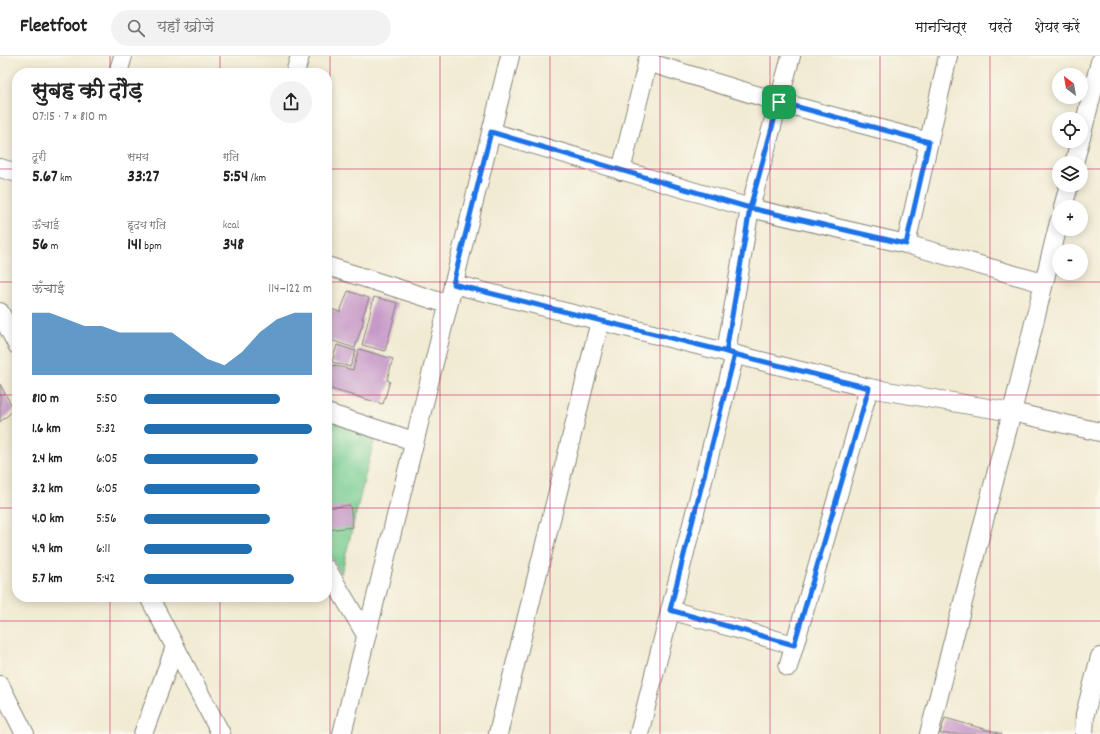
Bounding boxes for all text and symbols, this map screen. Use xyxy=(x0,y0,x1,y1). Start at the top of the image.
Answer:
search box xyxy=(111,10,391,46)
text: Fleetfoot xyxy=(20,14,87,41)
icon: search xyxy=(125,17,147,39)
text: यहाँ खोजें xyxy=(157,17,214,39)
text: मानचित्र xyxy=(915,18,967,38)
text: परतें xyxy=(989,18,1012,38)
text: शेयर करें xyxy=(1034,18,1080,38)
north arrow xyxy=(1052,68,1088,104)
map controls xyxy=(1052,68,1088,280)
text: सुबह की दौड़ xyxy=(32,77,143,108)
button: share xyxy=(270,81,312,123)
pin xyxy=(762,85,796,119)
icon: arrive xyxy=(768,91,790,113)
text: 07:15 · 7 × 810 m xyxy=(32,108,107,127)
button: locate xyxy=(1052,112,1088,148)
text: दूरी xyxy=(32,150,46,166)
text: समय xyxy=(127,150,149,166)
text: गति xyxy=(223,150,239,166)
button: layers xyxy=(1052,156,1088,192)
text: 5.67 xyxy=(32,166,58,190)
text: 33:27 xyxy=(127,166,159,190)
text: 5:54 xyxy=(223,166,248,190)
text: km xyxy=(58,171,72,187)
text: /km xyxy=(248,171,266,187)
button: + xyxy=(1052,200,1088,236)
text: ऊँचाई xyxy=(32,218,60,234)
text: हृदय गति xyxy=(127,218,166,234)
text: kcal xyxy=(223,218,239,234)
text: 56 xyxy=(32,234,48,258)
text: 141 xyxy=(127,234,142,258)
text: 348 xyxy=(223,234,244,258)
text: m xyxy=(48,239,58,255)
text: bpm xyxy=(142,239,162,255)
button: − xyxy=(1052,244,1088,280)
text: ऊँचाई xyxy=(32,280,65,299)
text: 114–122 m xyxy=(268,280,312,299)
text: 810 m xyxy=(32,390,59,409)
text: 5:50 xyxy=(96,390,117,409)
text: 1.6 km xyxy=(32,420,61,439)
text: 5:32 xyxy=(96,420,116,439)
text: 2.4 km xyxy=(32,450,62,469)
text: 6:05 xyxy=(96,450,118,469)
text: 3.2 km xyxy=(32,480,63,499)
text: 6:05 xyxy=(96,480,118,499)
text: 4.0 km xyxy=(32,510,64,529)
text: 5:56 xyxy=(96,510,117,529)
text: 4.9 km xyxy=(32,540,63,559)
text: 6:11 xyxy=(96,540,110,559)
text: 5.7 km xyxy=(32,570,62,589)
text: 5:42 xyxy=(96,570,115,589)

